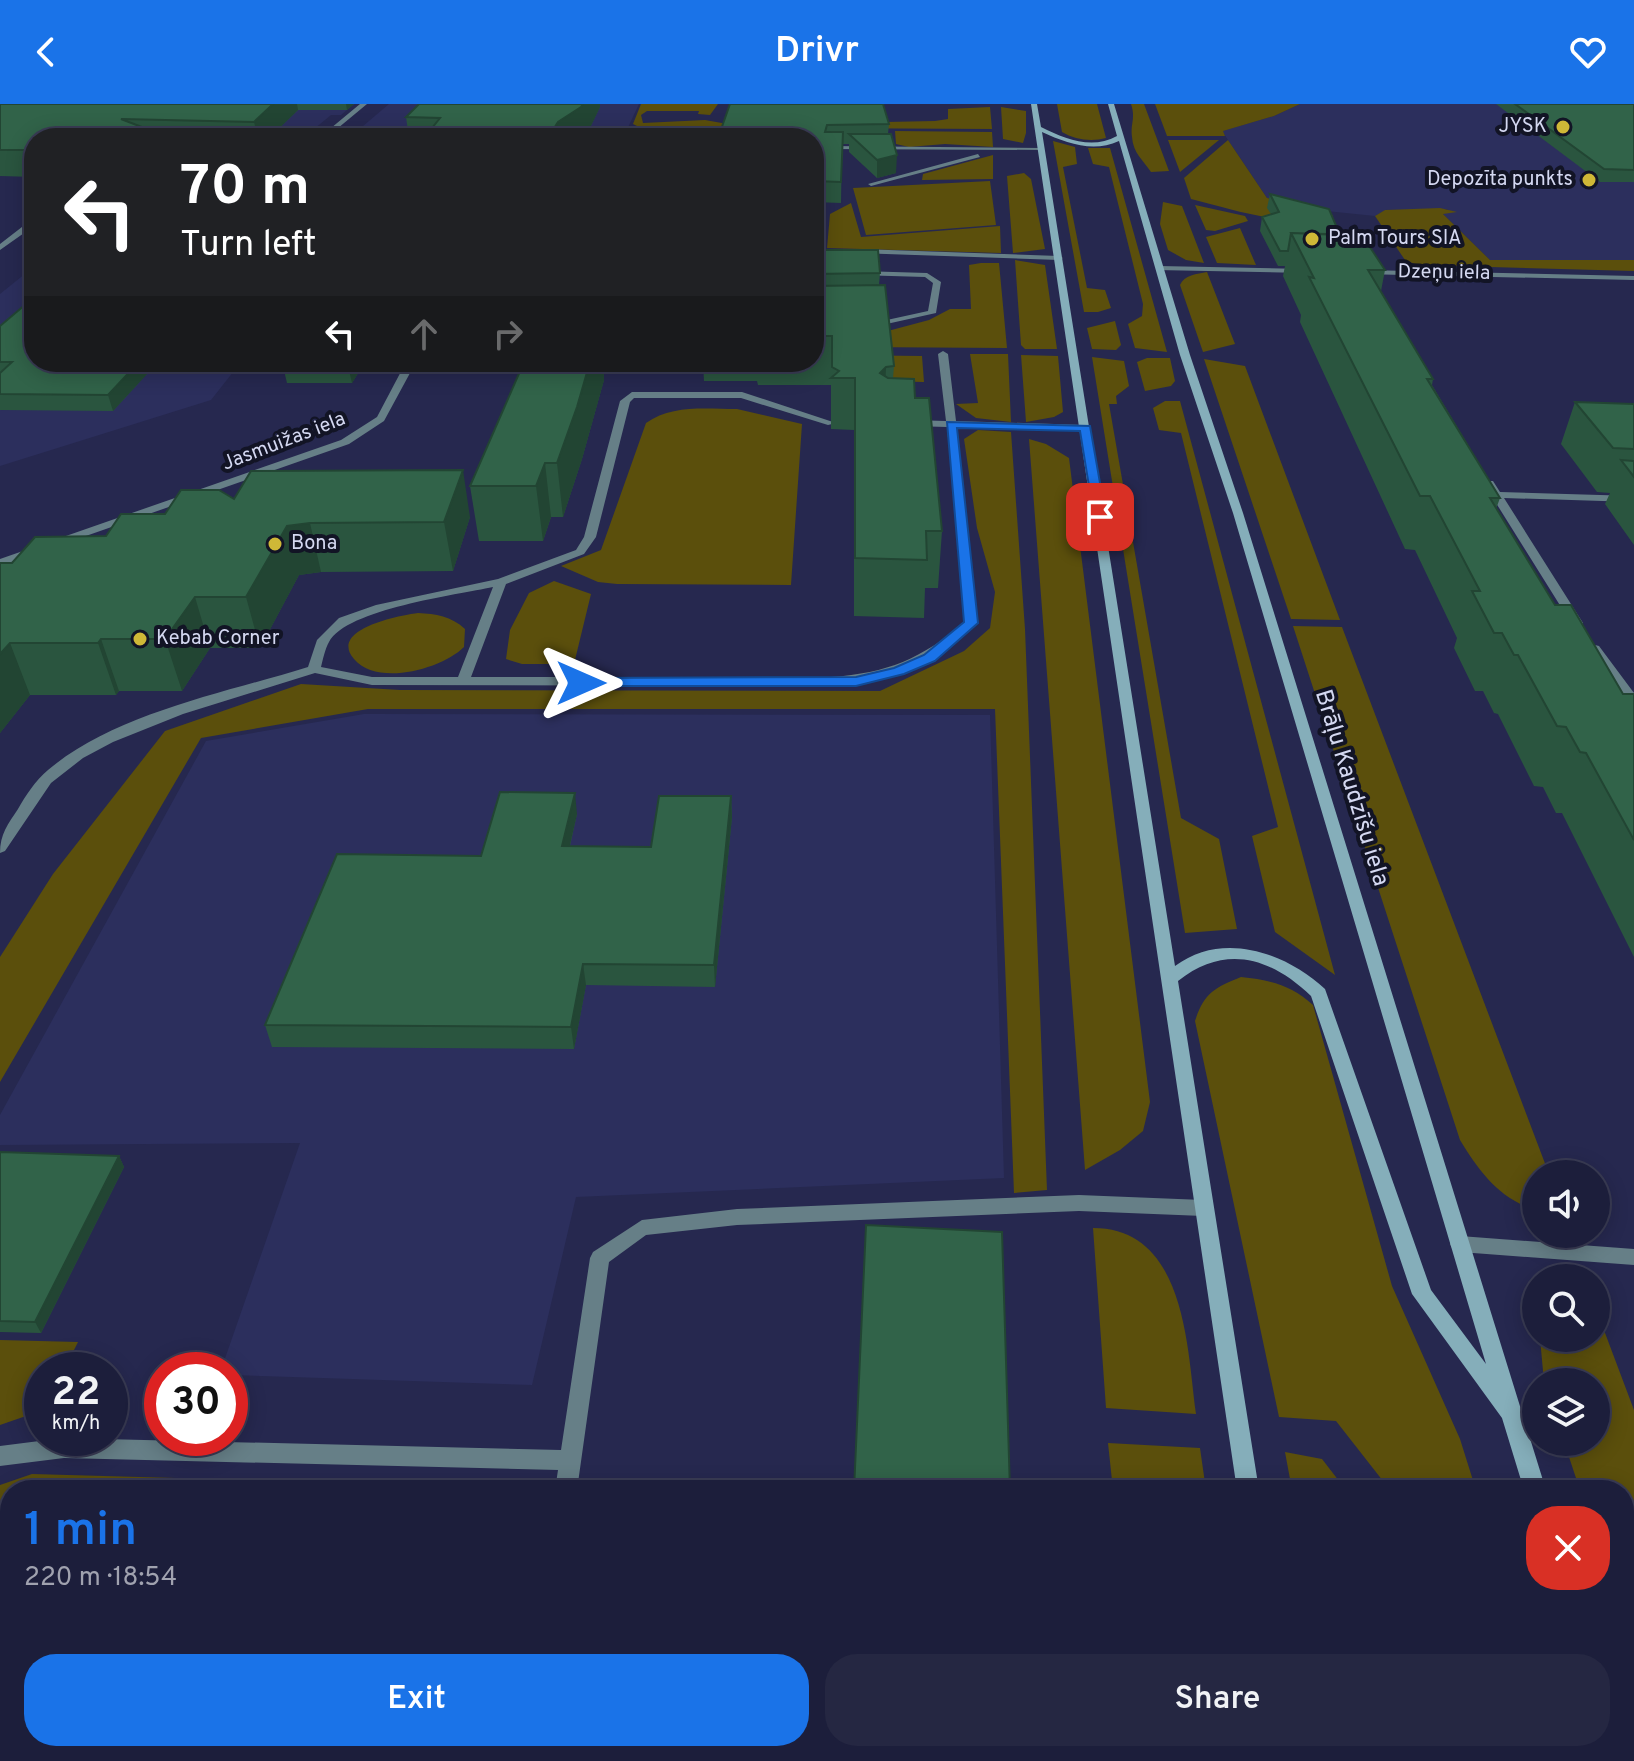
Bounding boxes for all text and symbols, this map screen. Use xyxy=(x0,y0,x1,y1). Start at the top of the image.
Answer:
text: Drivr xyxy=(775,29,859,75)
icon: back xyxy=(24,30,68,74)
icon: heart xyxy=(1566,30,1610,74)
place label: JYSK xyxy=(1499,114,1547,140)
marker: JYSK xyxy=(1554,118,1572,136)
text: 70 m xyxy=(180,154,310,224)
icon: left xyxy=(48,160,152,264)
place label: Depozīta punkts xyxy=(1427,167,1573,193)
marker: Depozīta punkts xyxy=(1580,171,1598,189)
text: Turn left xyxy=(180,223,317,269)
place label: Palm Tours SIA xyxy=(1328,226,1462,252)
marker: Palm Tours SIA xyxy=(1303,230,1321,248)
street label: Dzeņu iela xyxy=(1397,259,1491,287)
icon: left xyxy=(318,312,362,356)
icon: ahead xyxy=(402,312,446,356)
icon: right xyxy=(486,312,530,356)
street label: Jasmuižas iela xyxy=(218,406,350,478)
pin xyxy=(1066,483,1134,551)
icon: arrive xyxy=(1078,495,1122,539)
place label: Bona xyxy=(291,531,337,557)
marker: Bona xyxy=(266,535,284,553)
place label: Kebab Corner xyxy=(156,626,280,652)
marker: Kebab Corner xyxy=(131,630,149,648)
position arrow xyxy=(539,641,623,725)
street label: Brāļu Kaudzīšu iela xyxy=(1307,686,1395,890)
map controls xyxy=(1522,1160,1610,1456)
button: sound xyxy=(1522,1160,1610,1248)
button: search xyxy=(1522,1264,1610,1352)
speed limit sign: 30 xyxy=(144,1352,248,1456)
button: layers xyxy=(1522,1368,1610,1456)
text: 22 xyxy=(52,1369,100,1419)
text: km/h xyxy=(52,1411,100,1437)
text: 1 min xyxy=(24,1502,137,1562)
button: close xyxy=(1526,1506,1610,1590)
text: 220 m · 18:54 xyxy=(24,1562,177,1595)
button: Exit xyxy=(24,1654,809,1746)
button: Share xyxy=(825,1654,1610,1746)

